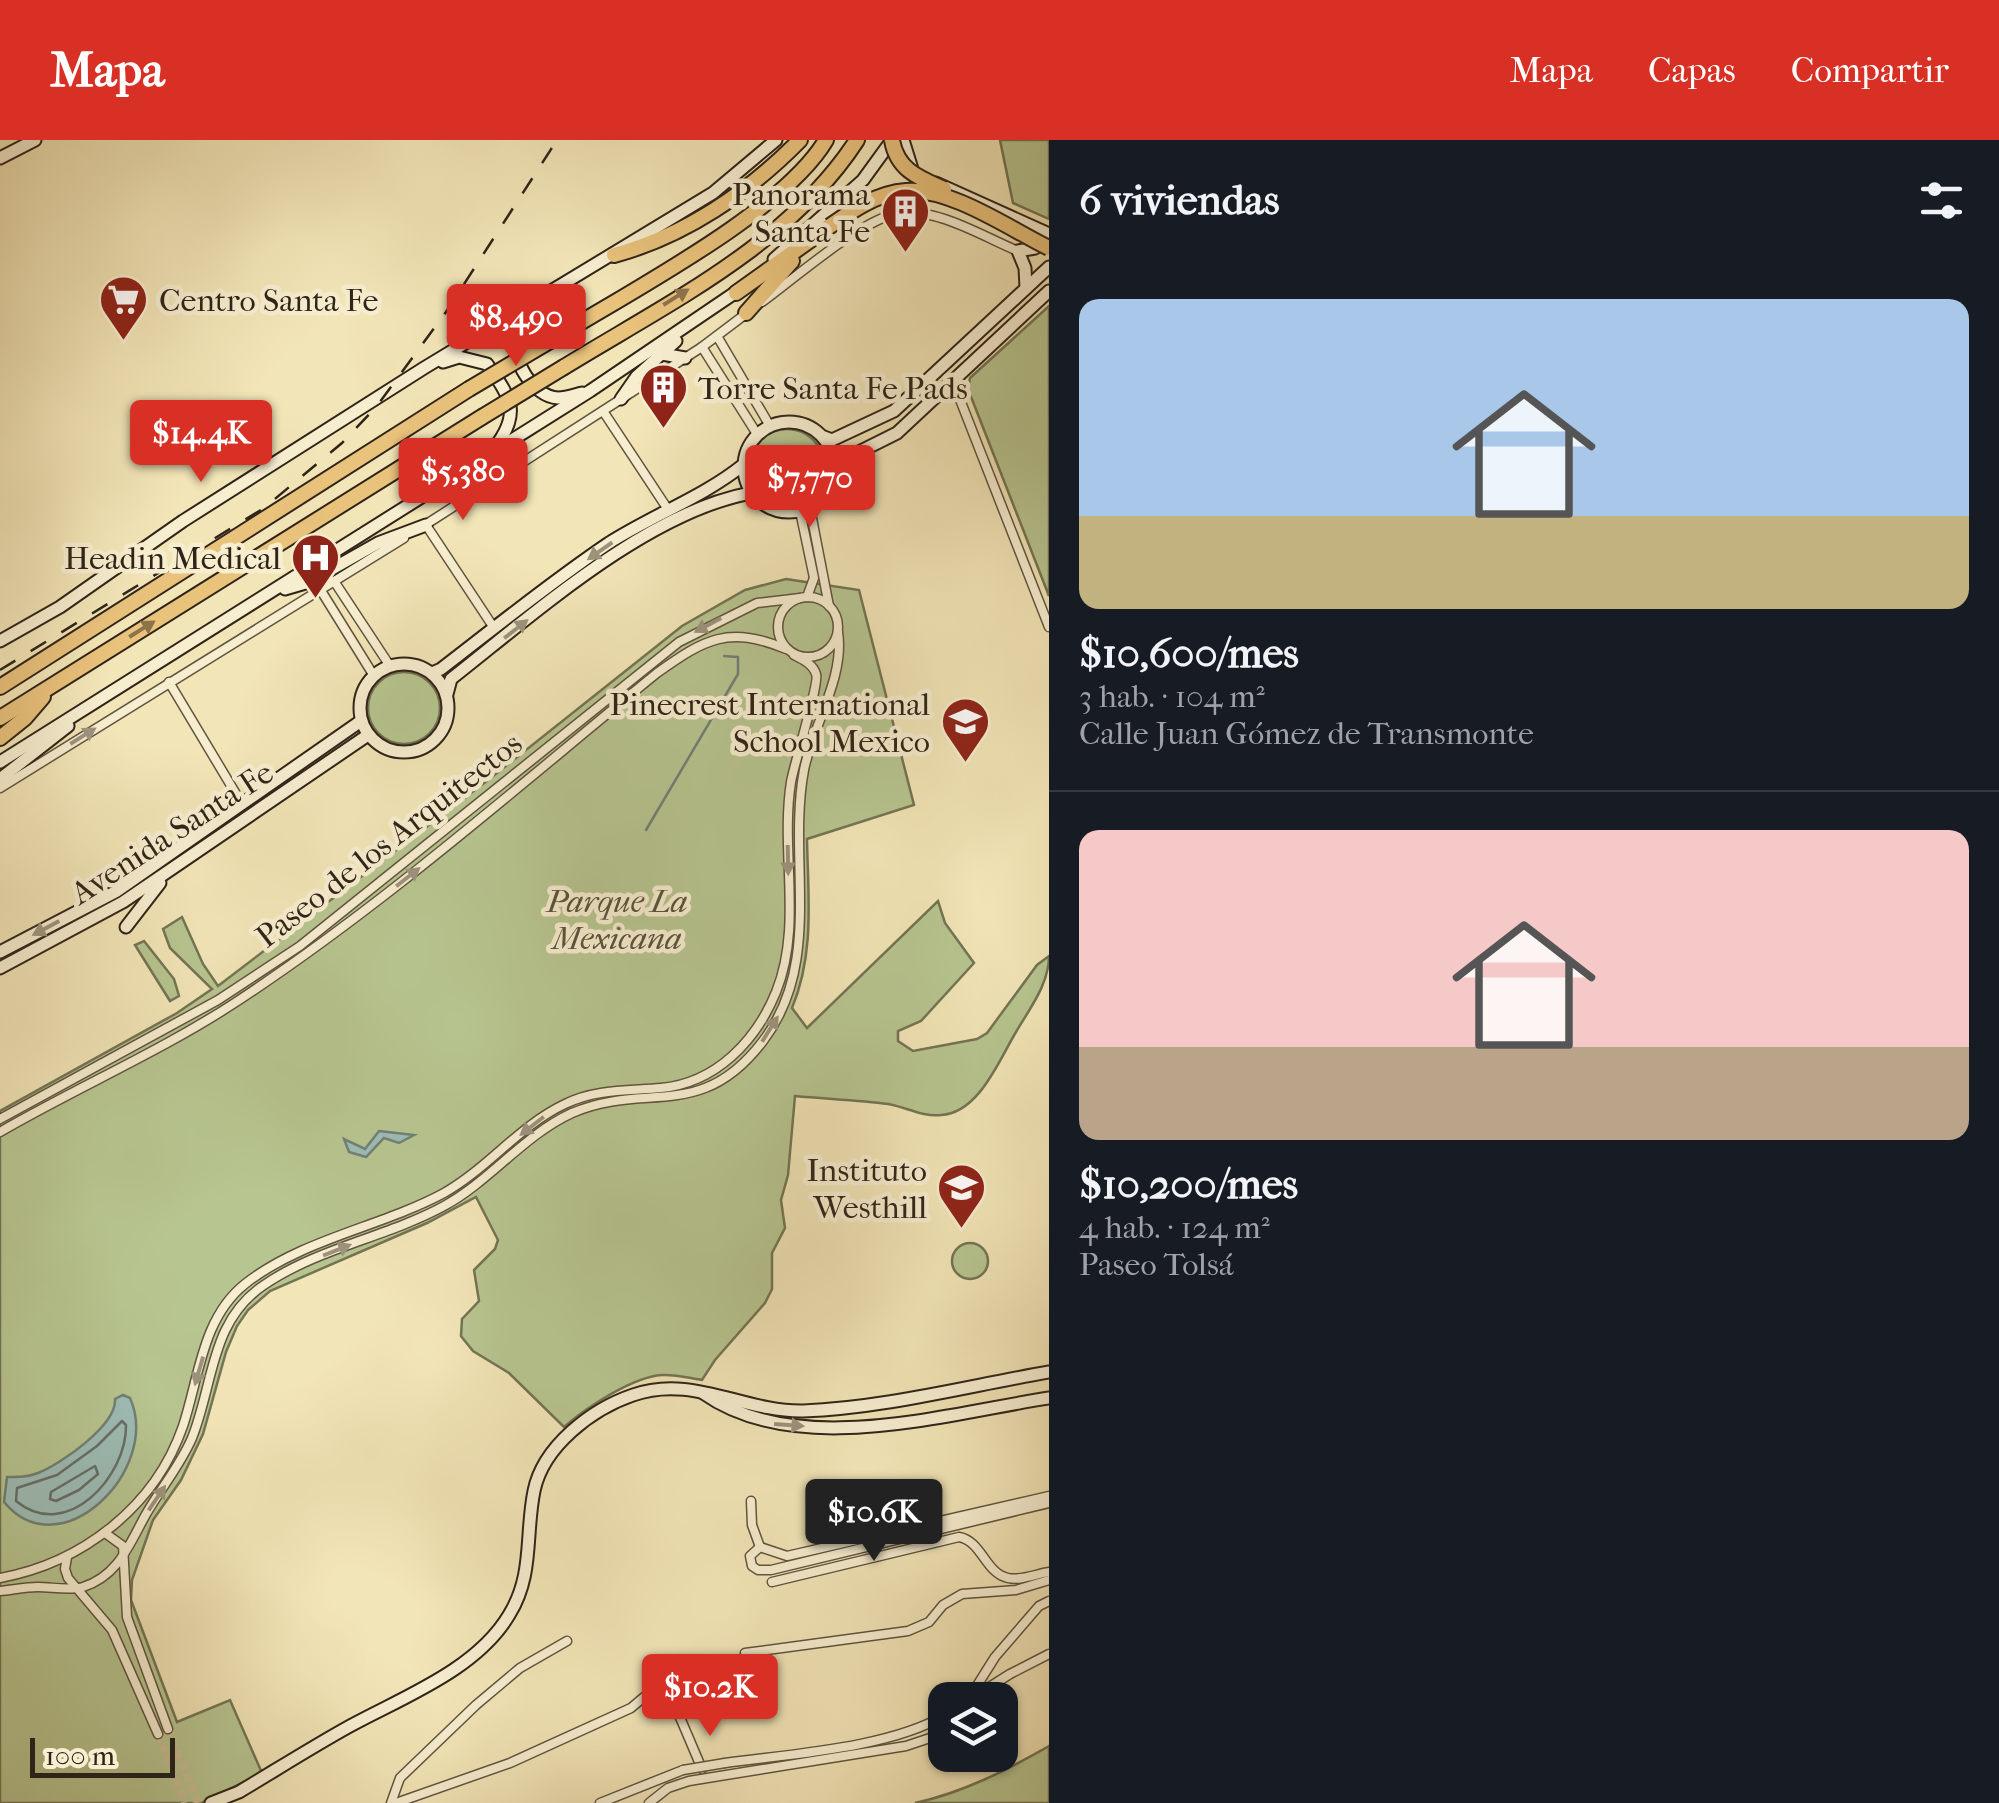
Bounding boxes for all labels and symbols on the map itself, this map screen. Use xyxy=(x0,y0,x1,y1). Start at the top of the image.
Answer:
place label: Panorama Santa Fe xyxy=(732,176,871,250)
building icon: Panorama Santa Fe xyxy=(879,186,931,254)
supermarket icon: Centro Santa Fe xyxy=(98,274,150,342)
place label: Centro Santa Fe xyxy=(159,282,378,319)
pin: $8,490 xyxy=(435,284,597,369)
one-way arrow xyxy=(662,289,690,307)
building icon: Torre Santa Fe Pads xyxy=(637,362,689,430)
place label: Torre Santa Fe Pads xyxy=(698,370,968,407)
pin: $14.4K xyxy=(120,400,282,485)
pin: $5,380 xyxy=(382,438,544,523)
pin: $7,770 xyxy=(729,445,891,530)
hospital icon: Headin Medical xyxy=(290,532,342,600)
place label: Headin Medical xyxy=(64,540,281,577)
one-way arrow xyxy=(586,541,613,560)
one-way arrow xyxy=(694,616,723,633)
one-way arrow xyxy=(502,618,528,639)
one-way arrow xyxy=(128,621,156,639)
place label: Pinecrest International School Mexico xyxy=(610,686,930,760)
school or university icon: Pinecrest International School Mexico xyxy=(939,696,991,764)
street label: Paseo de los Arquitectos xyxy=(249,725,529,955)
one-way arrow xyxy=(69,728,97,746)
street label: Avenida Santa Fe xyxy=(62,754,280,913)
one-way arrow xyxy=(780,845,796,877)
one-way arrow xyxy=(396,867,421,888)
park label: Parque La Mexicana xyxy=(544,883,688,957)
one-way arrow xyxy=(32,919,61,936)
one-way arrow xyxy=(761,1015,779,1042)
one-way arrow xyxy=(519,1115,545,1136)
place label: Instituto Westhill xyxy=(806,1152,927,1226)
school or university icon: Instituto Westhill xyxy=(936,1162,988,1230)
one-way arrow xyxy=(323,1242,353,1258)
one-way arrow xyxy=(190,1355,206,1386)
one-way arrow xyxy=(773,1417,805,1433)
pin: $10.6K xyxy=(793,1479,955,1564)
one-way arrow xyxy=(147,1484,166,1511)
pin: $10.2K xyxy=(629,1654,791,1739)
scale bar xyxy=(30,1733,175,1778)

